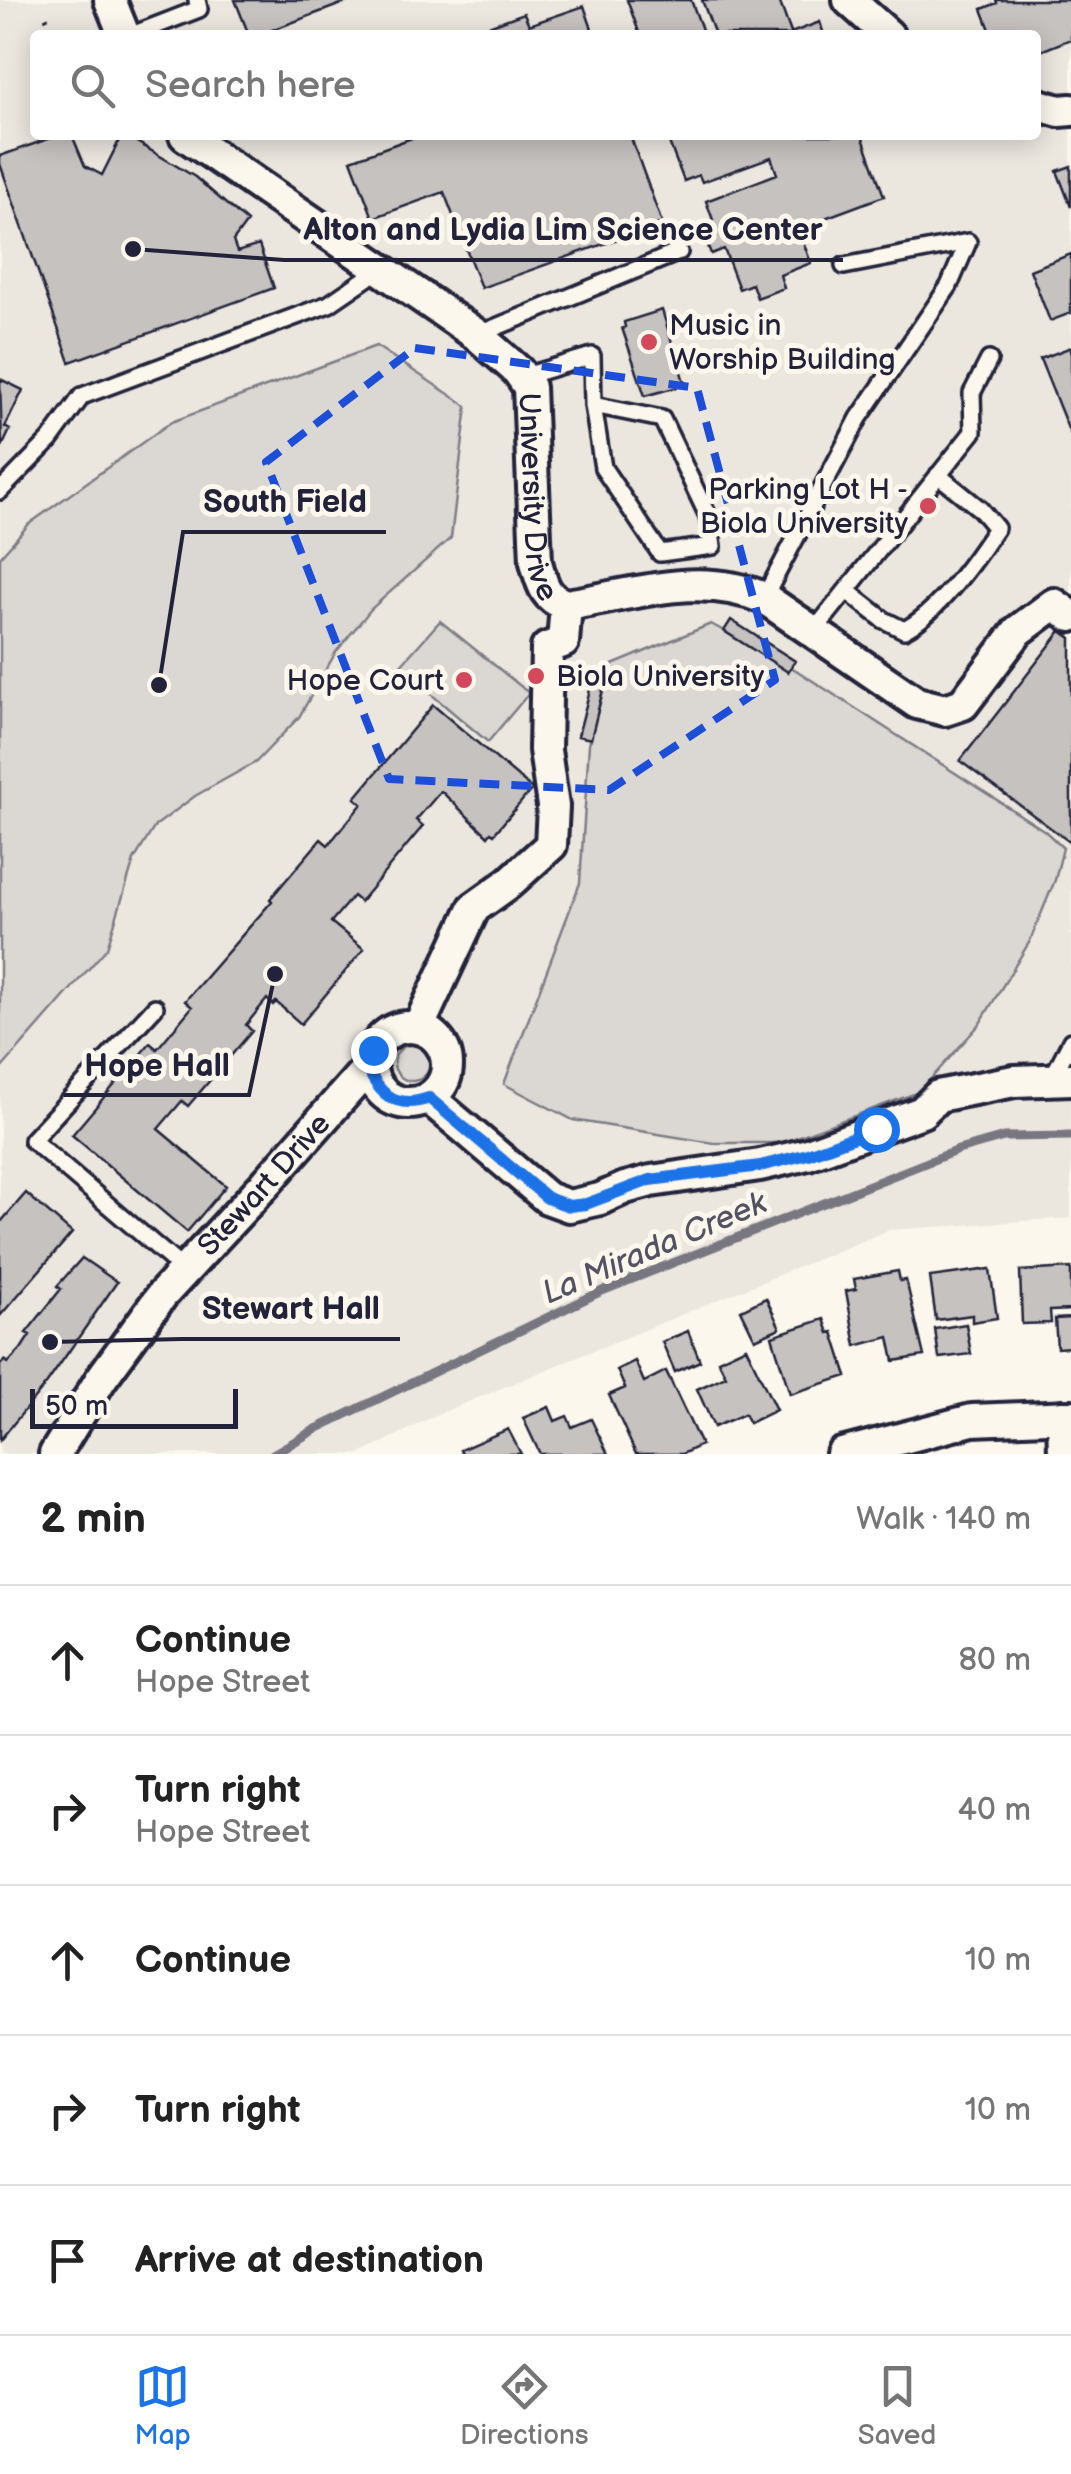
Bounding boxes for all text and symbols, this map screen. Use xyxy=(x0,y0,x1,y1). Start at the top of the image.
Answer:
search box xyxy=(30,30,1041,140)
icon: search xyxy=(65,58,120,113)
text: Search here xyxy=(145,63,356,108)
callout: Alton and Lydia Lim Science Center xyxy=(284,198,843,260)
text: Alton and Lydia Lim Science Center xyxy=(303,211,823,250)
place label: Music in Worship Building xyxy=(669,308,896,378)
marker: Music in Worship Building xyxy=(638,331,660,353)
street label: University Drive xyxy=(510,392,565,608)
callout: South Field xyxy=(183,470,386,532)
place label: Parking Lot H - Biola University xyxy=(700,472,908,542)
text: South Field xyxy=(203,483,367,522)
marker: Parking Lot H - Biola University xyxy=(917,495,939,517)
place label: Biola University xyxy=(556,659,765,695)
place label: Hope Court xyxy=(287,663,444,699)
marker: Biola University xyxy=(525,665,547,687)
marker: Hope Court xyxy=(453,669,475,691)
route end xyxy=(351,1028,397,1074)
callout: Hope Hall xyxy=(64,1033,249,1095)
text: Hope Hall xyxy=(84,1047,230,1086)
street label: Stewart Drive xyxy=(190,1106,338,1264)
route start xyxy=(854,1107,900,1153)
water label: La Mirada Creek xyxy=(537,1183,774,1313)
callout: Stewart Hall xyxy=(182,1277,400,1339)
text: Stewart Hall xyxy=(202,1290,380,1329)
scale bar xyxy=(30,1384,238,1428)
text: 50 m xyxy=(45,1390,108,1423)
text: 2 min xyxy=(40,1494,146,1545)
text: Walk · 140 m xyxy=(856,1500,1031,1539)
text: Continue xyxy=(135,1618,291,1663)
icon: ahead xyxy=(40,1633,95,1688)
text: 80 m xyxy=(958,1641,1031,1680)
text: Hope Street xyxy=(135,1663,310,1702)
text: Turn right xyxy=(135,1768,300,1813)
icon: right xyxy=(40,1783,95,1838)
text: 40 m xyxy=(958,1791,1031,1830)
text: Hope Street xyxy=(135,1813,310,1852)
icon: ahead xyxy=(40,1933,95,1988)
text: Continue xyxy=(135,1938,291,1983)
text: 10 m xyxy=(965,1941,1031,1980)
icon: right xyxy=(40,2083,95,2138)
text: Turn right xyxy=(135,2088,300,2133)
text: 10 m xyxy=(965,2091,1031,2130)
icon: arrive xyxy=(40,2233,95,2288)
text: Arrive at destination xyxy=(135,2238,484,2283)
tab: Map xyxy=(135,2359,191,2452)
tab: Directions xyxy=(460,2359,589,2452)
tab: Saved xyxy=(858,2359,936,2452)

